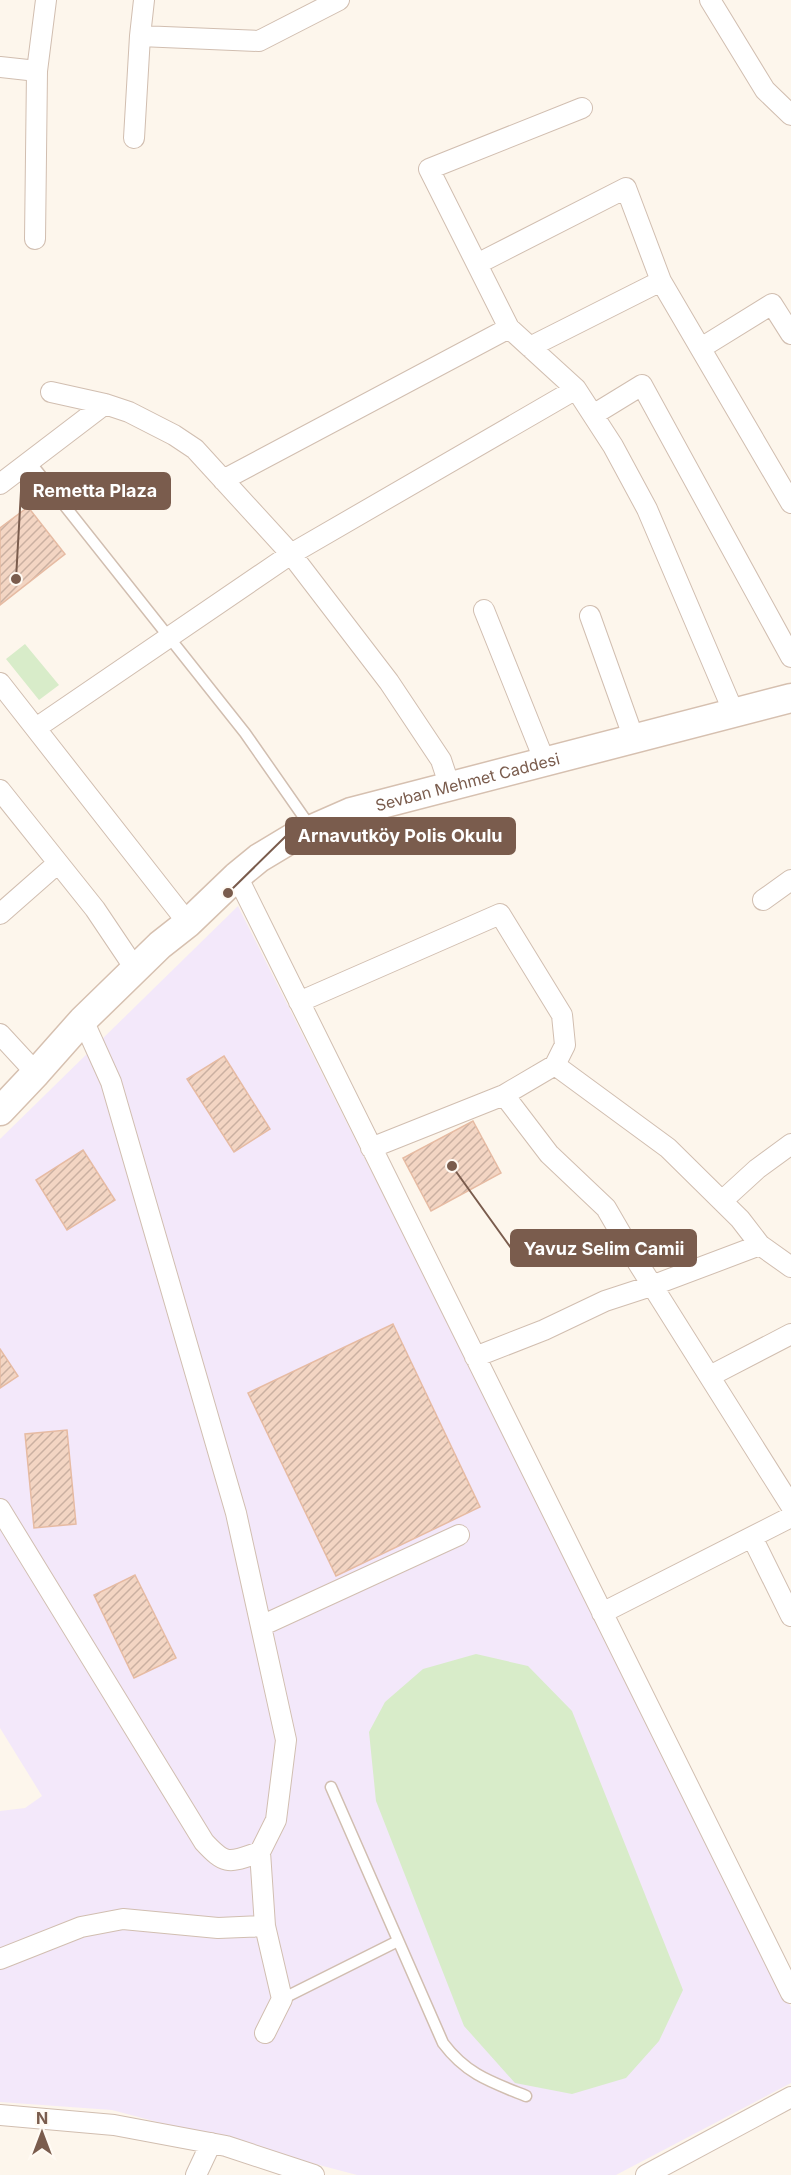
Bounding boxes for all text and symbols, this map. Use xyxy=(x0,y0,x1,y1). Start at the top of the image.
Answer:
callout: Remetta Plaza xyxy=(21,473,170,509)
text: Remetta Plaza xyxy=(33,480,157,501)
street label: Sevban Mehmet Caddesi xyxy=(373,748,562,815)
callout: Arnavutköy Polis Okulu xyxy=(286,818,515,854)
text: Arnavutköy Polis Okulu xyxy=(298,825,503,846)
callout: Yavuz Selim Camii xyxy=(511,1230,696,1266)
text: Yavuz Selim Camii xyxy=(524,1238,684,1259)
north arrow xyxy=(12,2103,72,2163)
text: N xyxy=(36,2108,48,2128)

